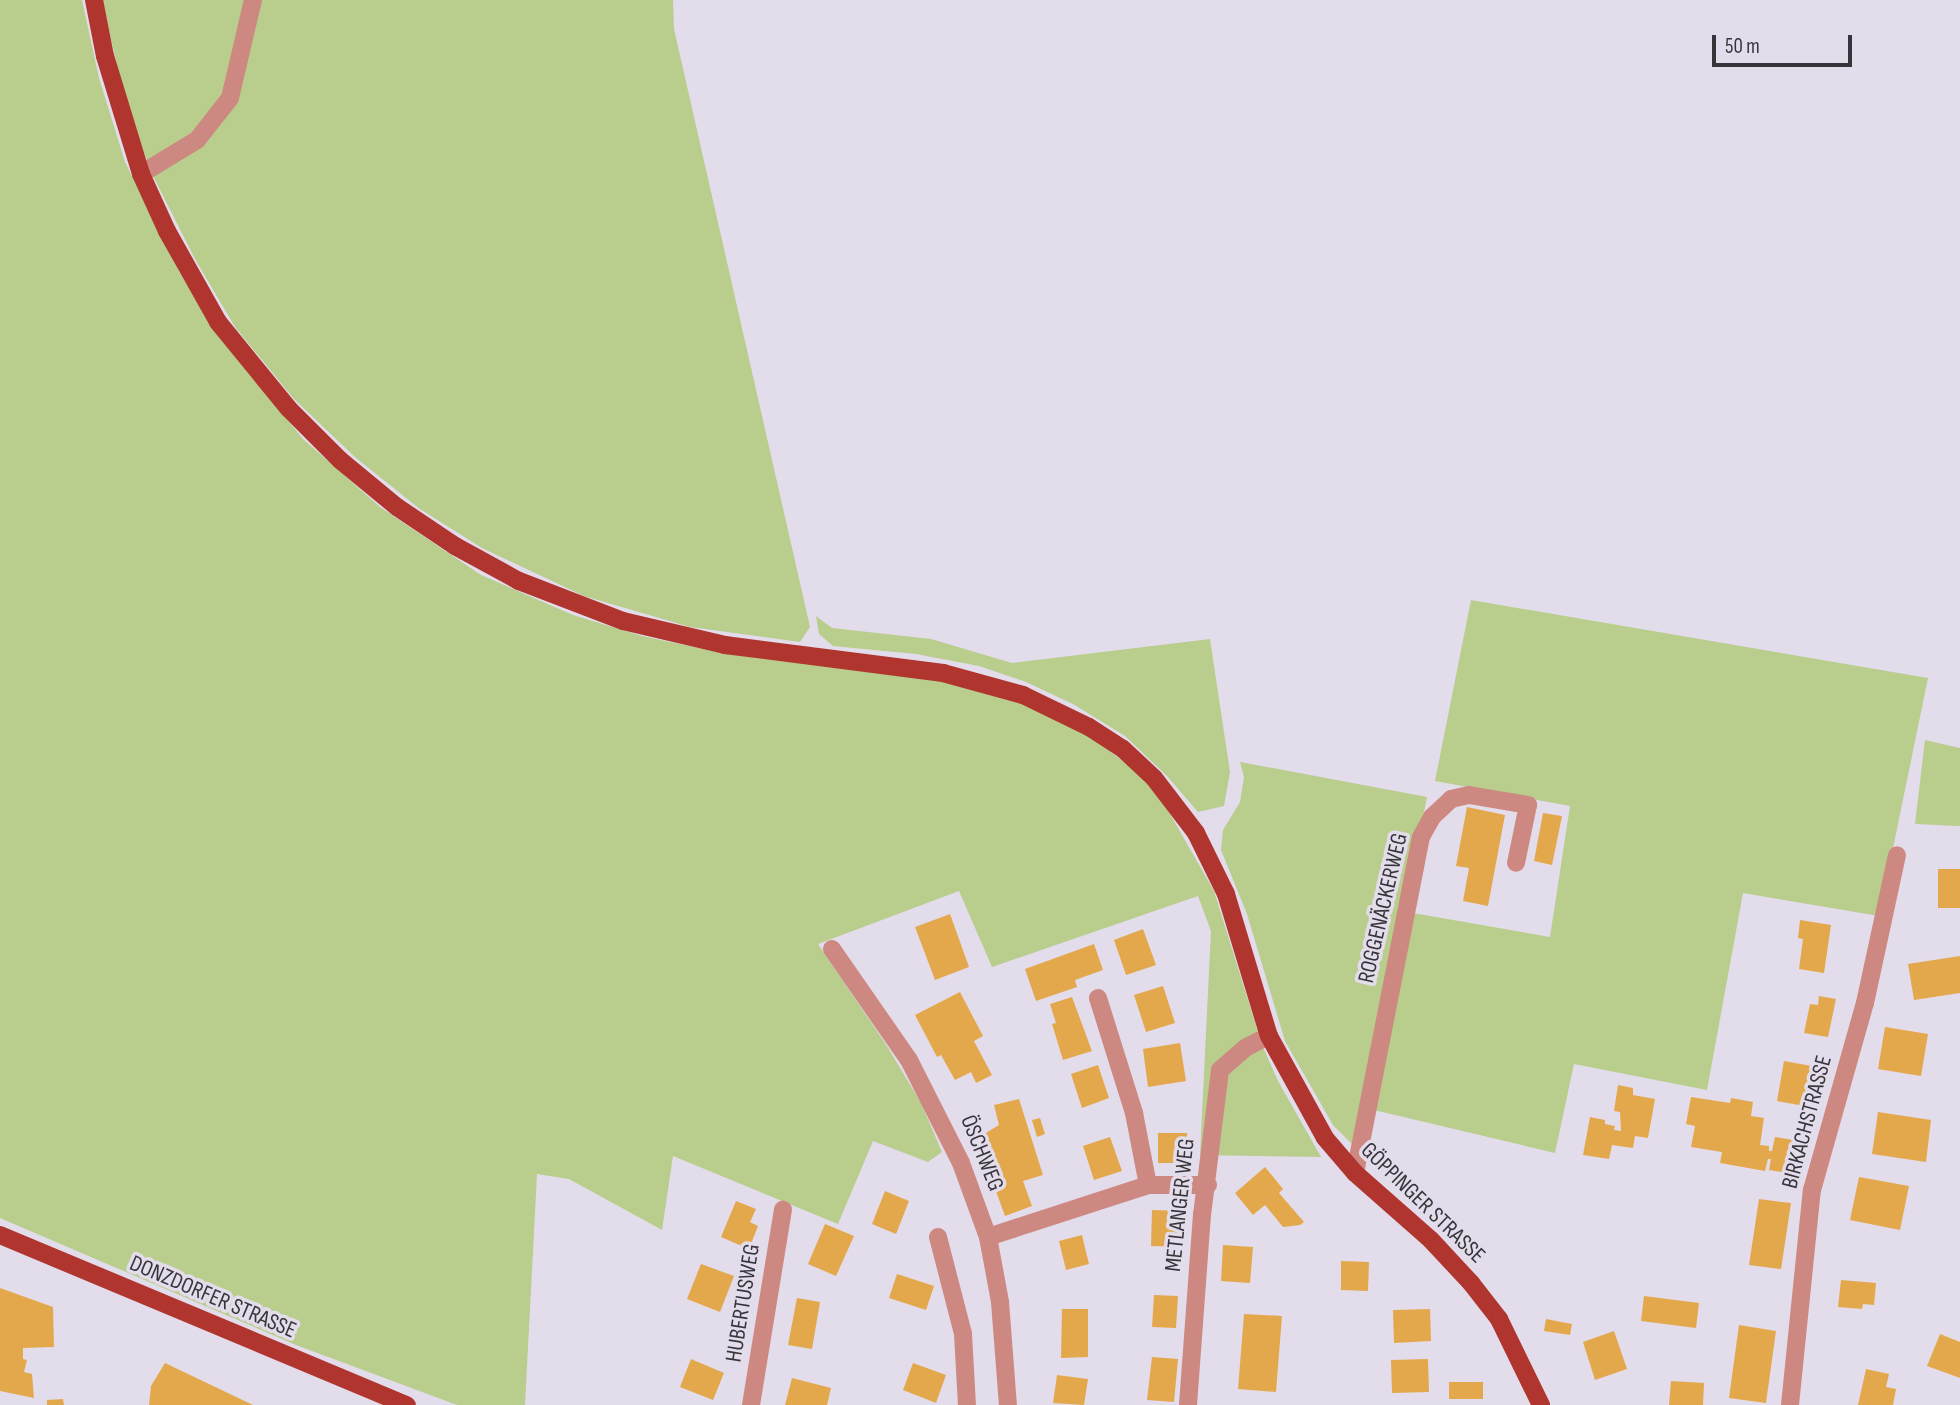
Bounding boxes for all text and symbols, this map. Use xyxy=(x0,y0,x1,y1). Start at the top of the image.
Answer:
scale bar xyxy=(1715,21,1855,65)
text: 50 m xyxy=(1725,34,1760,59)
street label: ROGGENÄCKERWEG xyxy=(1352,830,1414,986)
street label: BIRKACHSTRASSE xyxy=(1776,1052,1838,1192)
street label: ÖSCHWEG xyxy=(954,1111,1010,1195)
street label: METLANGER WEG xyxy=(1159,1137,1201,1273)
street label: GÖPPINGER STRASSE xyxy=(1355,1137,1491,1269)
street label: HUBERTUSWEG xyxy=(720,1242,766,1364)
street label: DONZDORFER STRASSE xyxy=(126,1249,300,1345)

